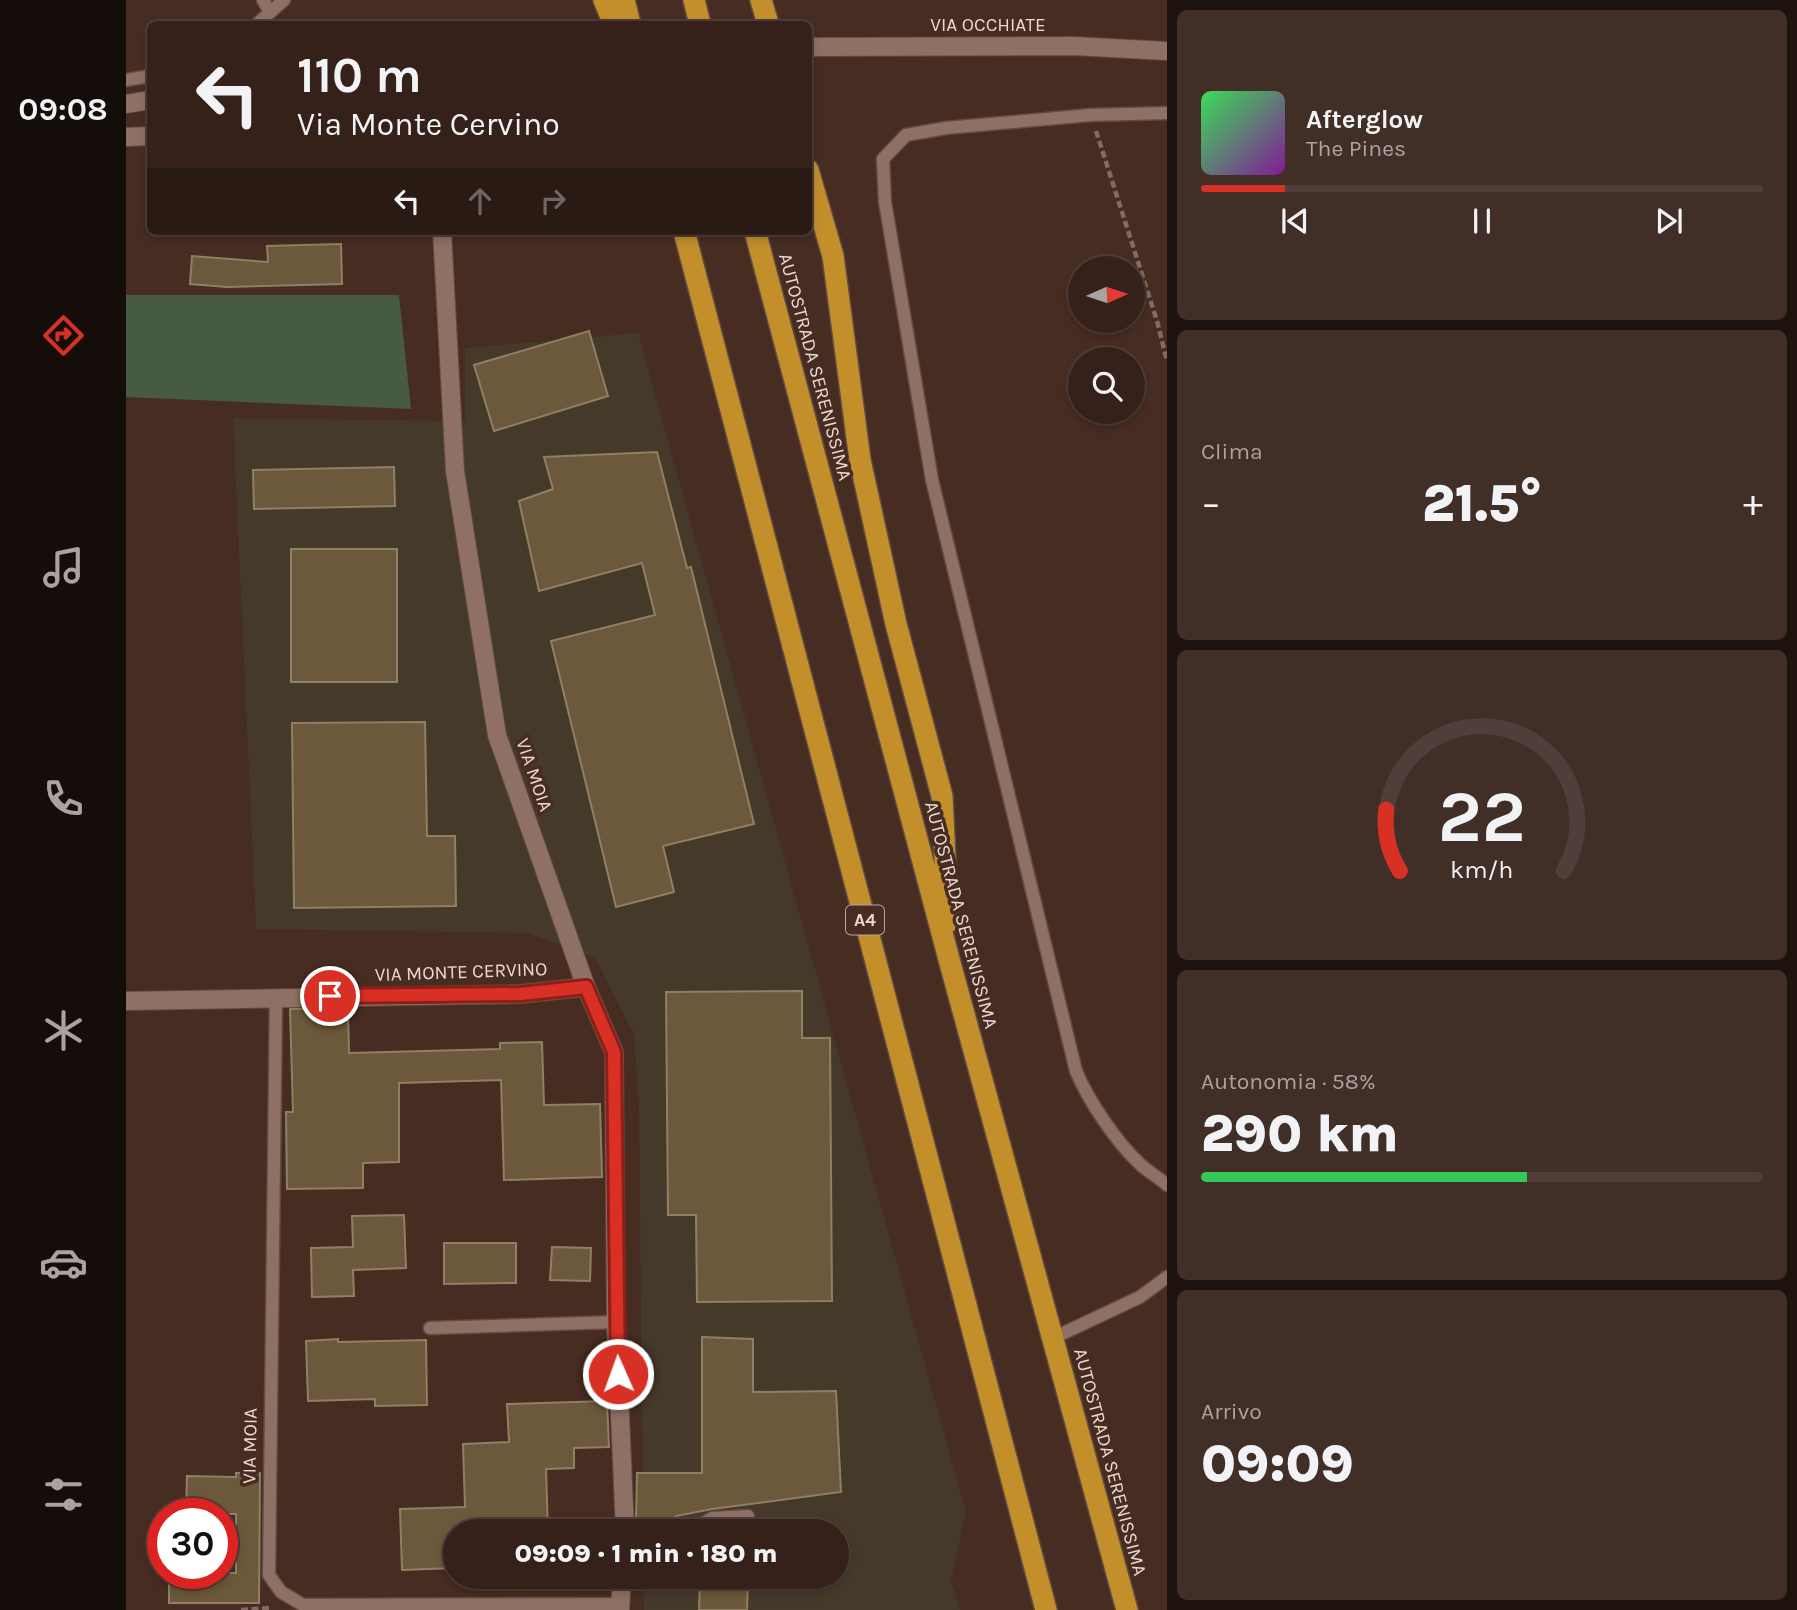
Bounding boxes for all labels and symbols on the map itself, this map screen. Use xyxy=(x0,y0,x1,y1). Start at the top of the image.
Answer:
street label: VIA OCCHIATE xyxy=(930,14,1046,36)
street label: AUTOSTRADA SERENISSIMA xyxy=(774,251,856,483)
north arrow xyxy=(1068,256,1144,332)
street label: VIA MOIA xyxy=(511,735,557,815)
street label: AUTOSTRADA SERENISSIMA xyxy=(920,799,1002,1031)
road number: A4 xyxy=(846,905,884,934)
street label: VIA MONTE CERVINO xyxy=(374,958,548,986)
pin xyxy=(300,966,360,1026)
position arrow xyxy=(581,1337,655,1411)
street label: AUTOSTRADA SERENISSIMA xyxy=(1069,1346,1151,1578)
street label: VIA MOIA xyxy=(238,1408,262,1484)
speed limit sign: 30 xyxy=(147,1498,238,1589)

